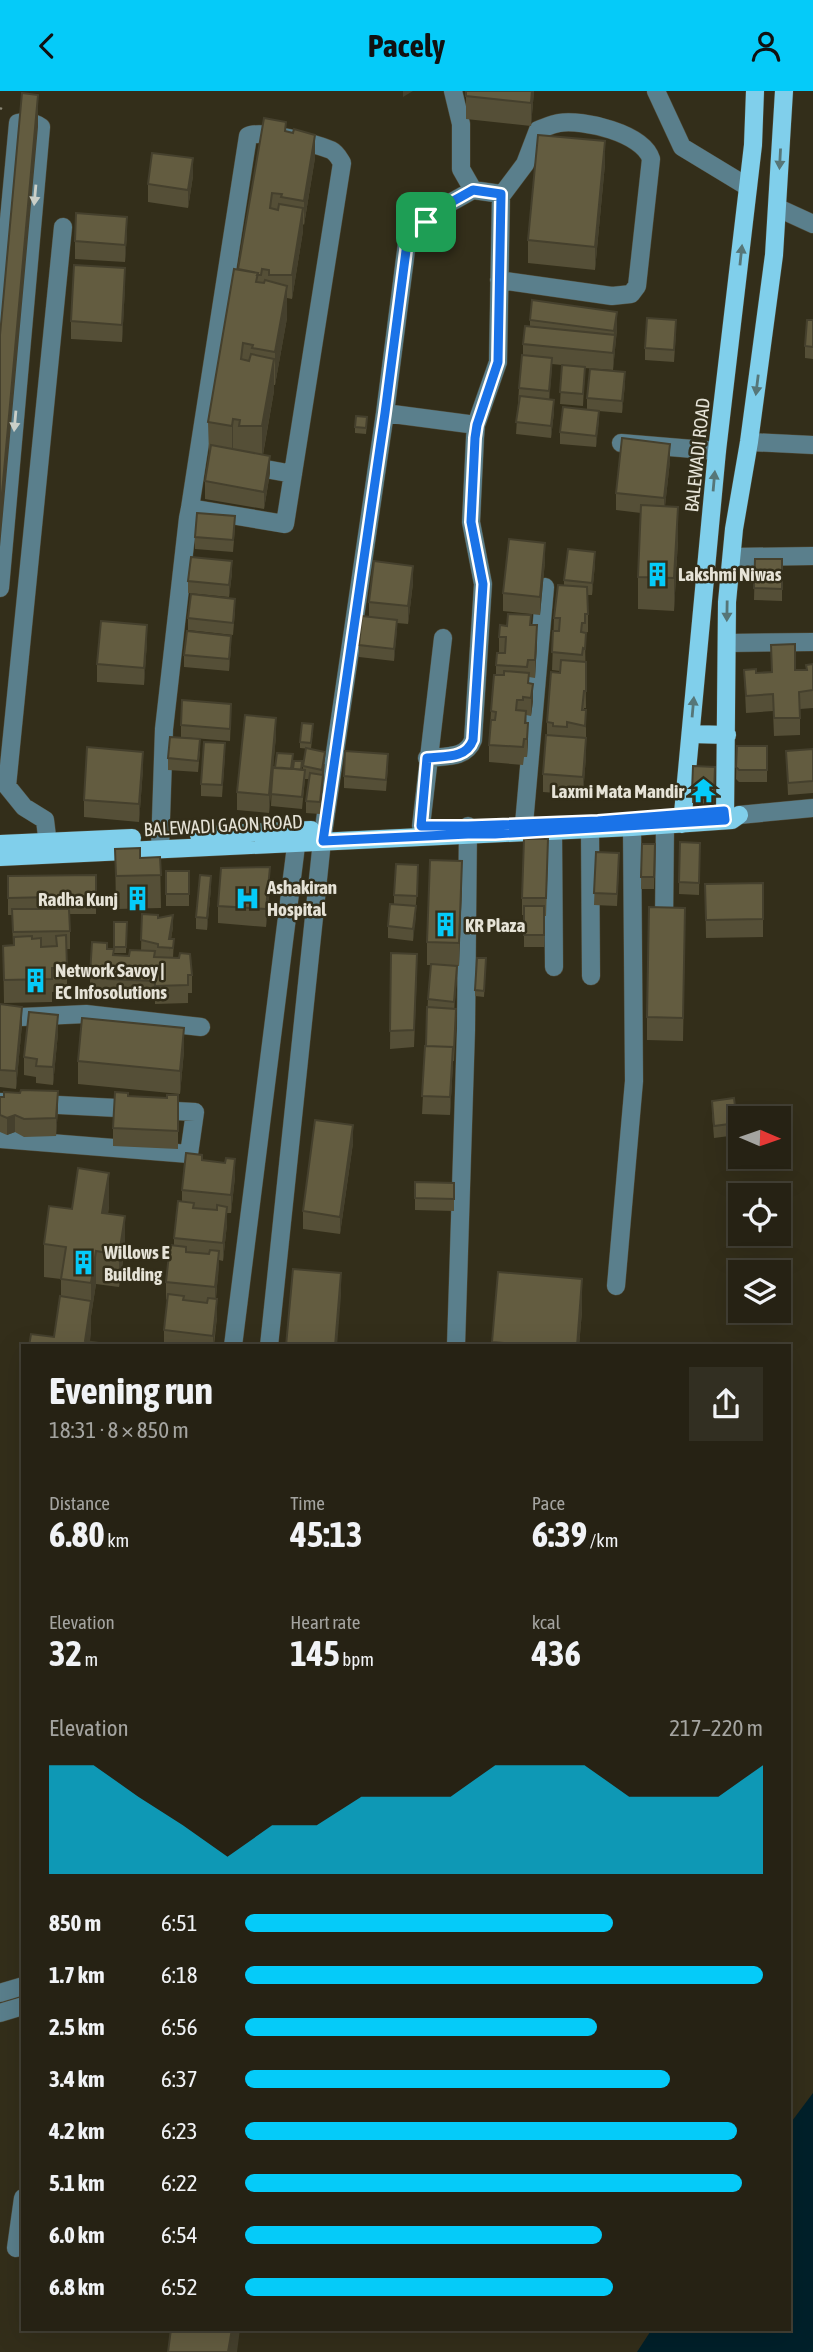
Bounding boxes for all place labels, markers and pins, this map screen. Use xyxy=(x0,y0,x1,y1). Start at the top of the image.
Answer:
pin xyxy=(396,192,456,252)
building icon: Lakshmi Niwas xyxy=(644,560,672,588)
place label: Lakshmi Niwas xyxy=(678,563,782,585)
temple icon: Laxmi Mata Mandir xyxy=(690,777,718,805)
place label: Laxmi Mata Mandir xyxy=(551,780,684,802)
place label: Ashakiran Hospital xyxy=(266,876,337,920)
hospital icon: Ashakiran Hospital xyxy=(233,884,261,912)
building icon: Radha Kunj xyxy=(124,885,152,913)
place label: Radha Kunj xyxy=(38,888,118,910)
building icon: KR Plaza xyxy=(431,911,459,939)
place label: KR Plaza xyxy=(465,914,525,936)
place label: Network Savoy | EC Infosolutions xyxy=(55,959,167,1003)
building icon: Network Savoy | EC Infosolutions xyxy=(21,967,49,995)
place label: Willows E Building xyxy=(103,1241,170,1285)
building icon: Willows E Building xyxy=(70,1249,98,1277)

